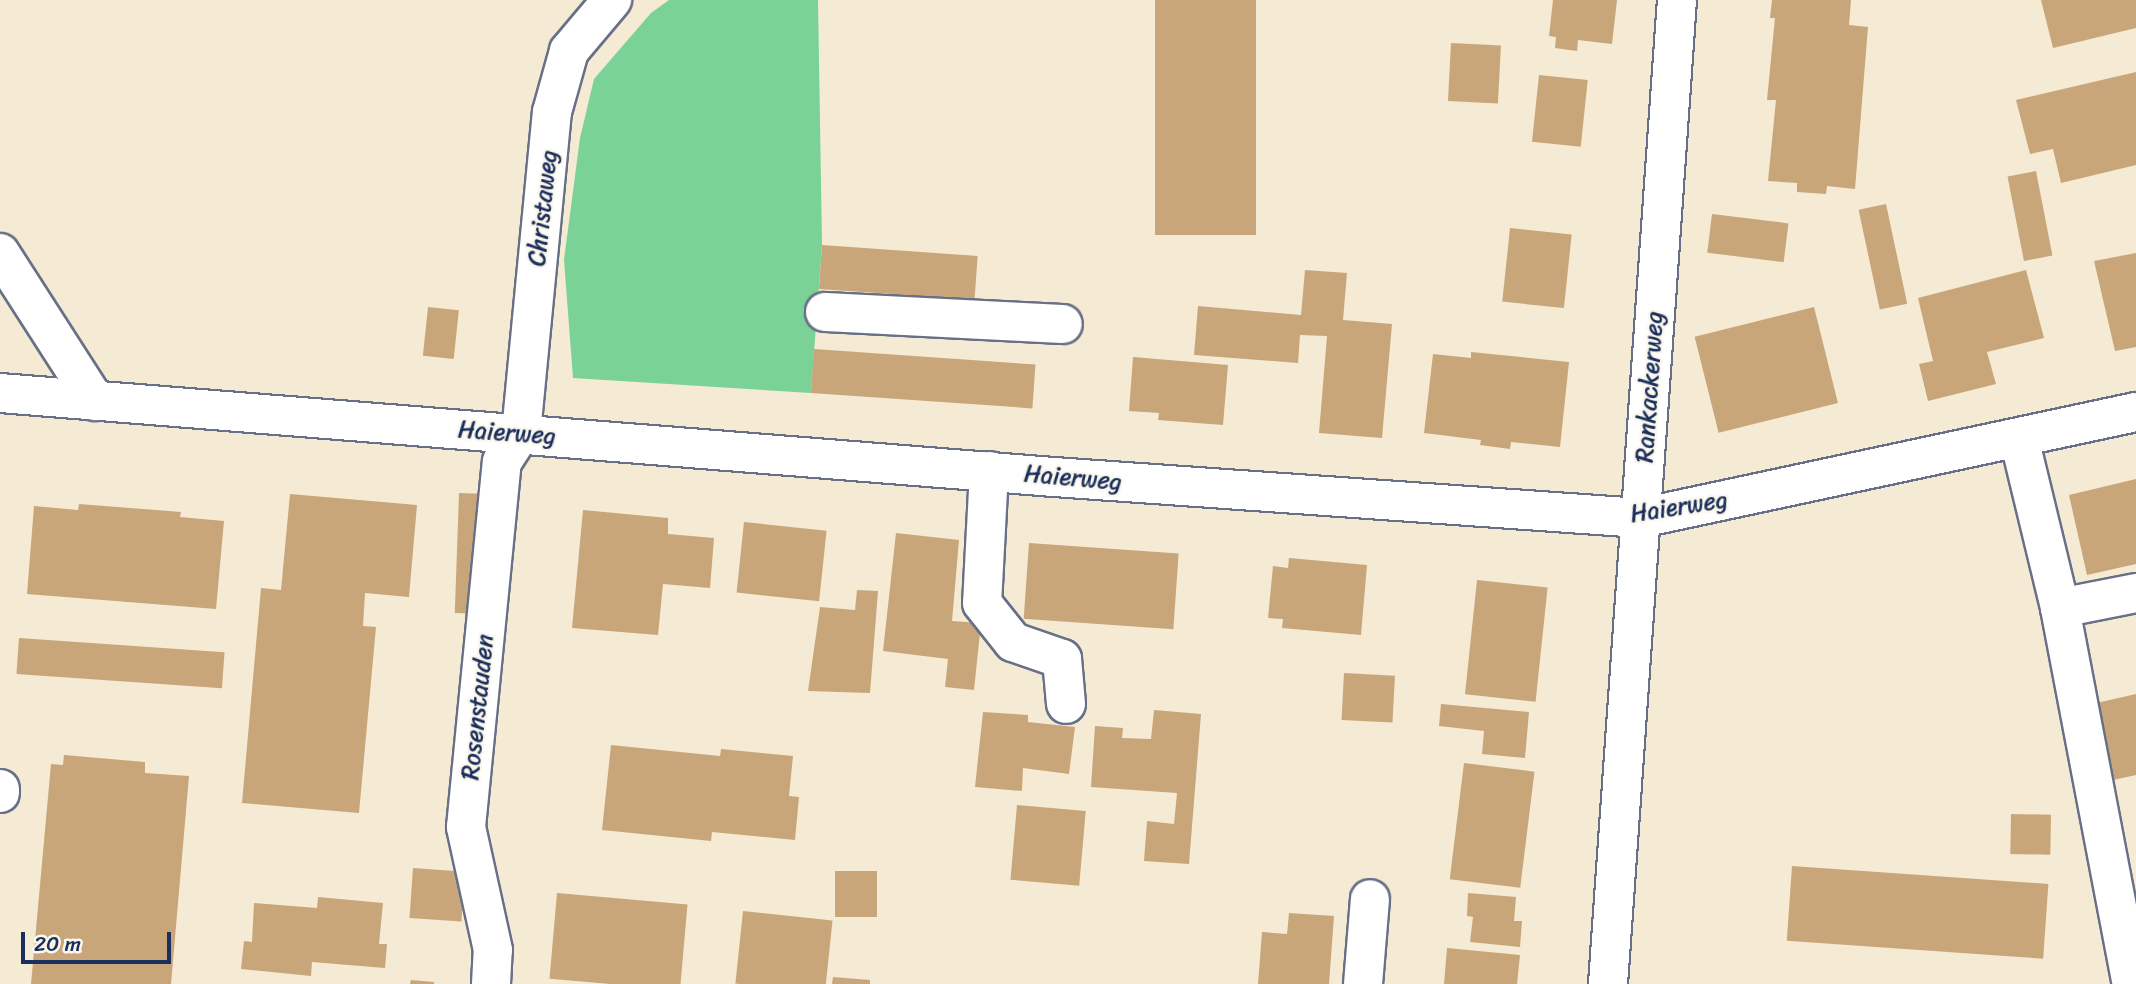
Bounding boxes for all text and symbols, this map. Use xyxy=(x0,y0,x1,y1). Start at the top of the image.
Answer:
street label: Christaweg xyxy=(523,148,563,268)
street label: Rankackerweg xyxy=(1630,310,1670,464)
street label: Haierweg xyxy=(457,415,557,451)
street label: Haierweg xyxy=(1023,459,1123,497)
street label: Haierweg xyxy=(1628,485,1730,529)
street label: Rosenstauden xyxy=(456,633,500,781)
scale bar xyxy=(24,918,175,962)
text: 20 m xyxy=(34,925,81,963)

